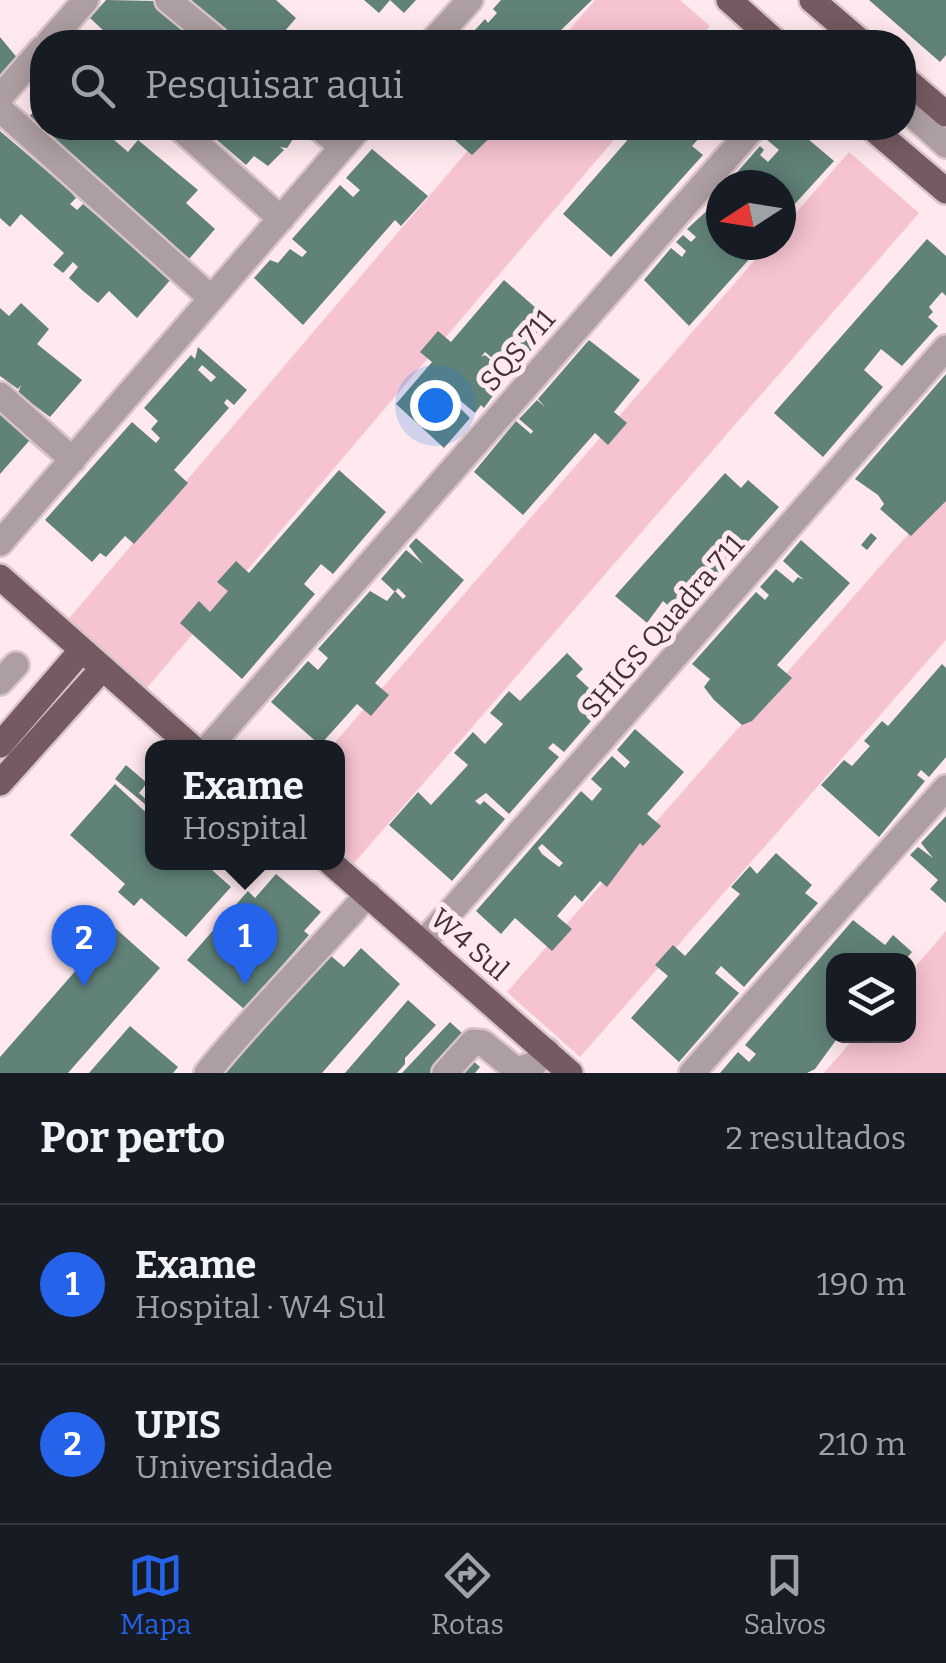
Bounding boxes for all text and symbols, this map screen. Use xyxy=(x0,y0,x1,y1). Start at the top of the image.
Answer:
search box xyxy=(30,30,916,140)
icon: search xyxy=(65,58,120,113)
text: Pesquisar aqui xyxy=(145,62,404,108)
north arrow xyxy=(706,170,796,260)
street label: SQS 711 xyxy=(473,302,562,398)
your location xyxy=(410,380,461,431)
street label: SHIGS Quadra 711 xyxy=(574,528,751,724)
popup xyxy=(145,740,345,870)
text: Exame xyxy=(182,763,304,809)
text: Hospital xyxy=(182,809,308,847)
pin: 1 xyxy=(212,902,278,985)
street label: W4 Sul xyxy=(424,902,515,987)
pin: 2 xyxy=(52,904,116,987)
map controls xyxy=(826,953,916,1043)
button: layers xyxy=(826,953,916,1043)
text: Por perto xyxy=(40,1113,225,1163)
text: 2 resultados xyxy=(725,1119,906,1157)
text: Exame xyxy=(135,1242,257,1288)
text: 1 xyxy=(66,1265,79,1303)
text: 190 m xyxy=(817,1265,906,1303)
text: Hospital · W4 Sul xyxy=(135,1288,385,1326)
text: UPIS xyxy=(135,1402,221,1448)
text: 2 xyxy=(63,1425,82,1463)
text: 210 m xyxy=(818,1425,906,1463)
text: Universidade xyxy=(135,1448,333,1486)
tab: Mapa xyxy=(120,1548,192,1641)
tab: Rotas xyxy=(431,1548,504,1641)
tab: Salvos xyxy=(743,1548,826,1641)

